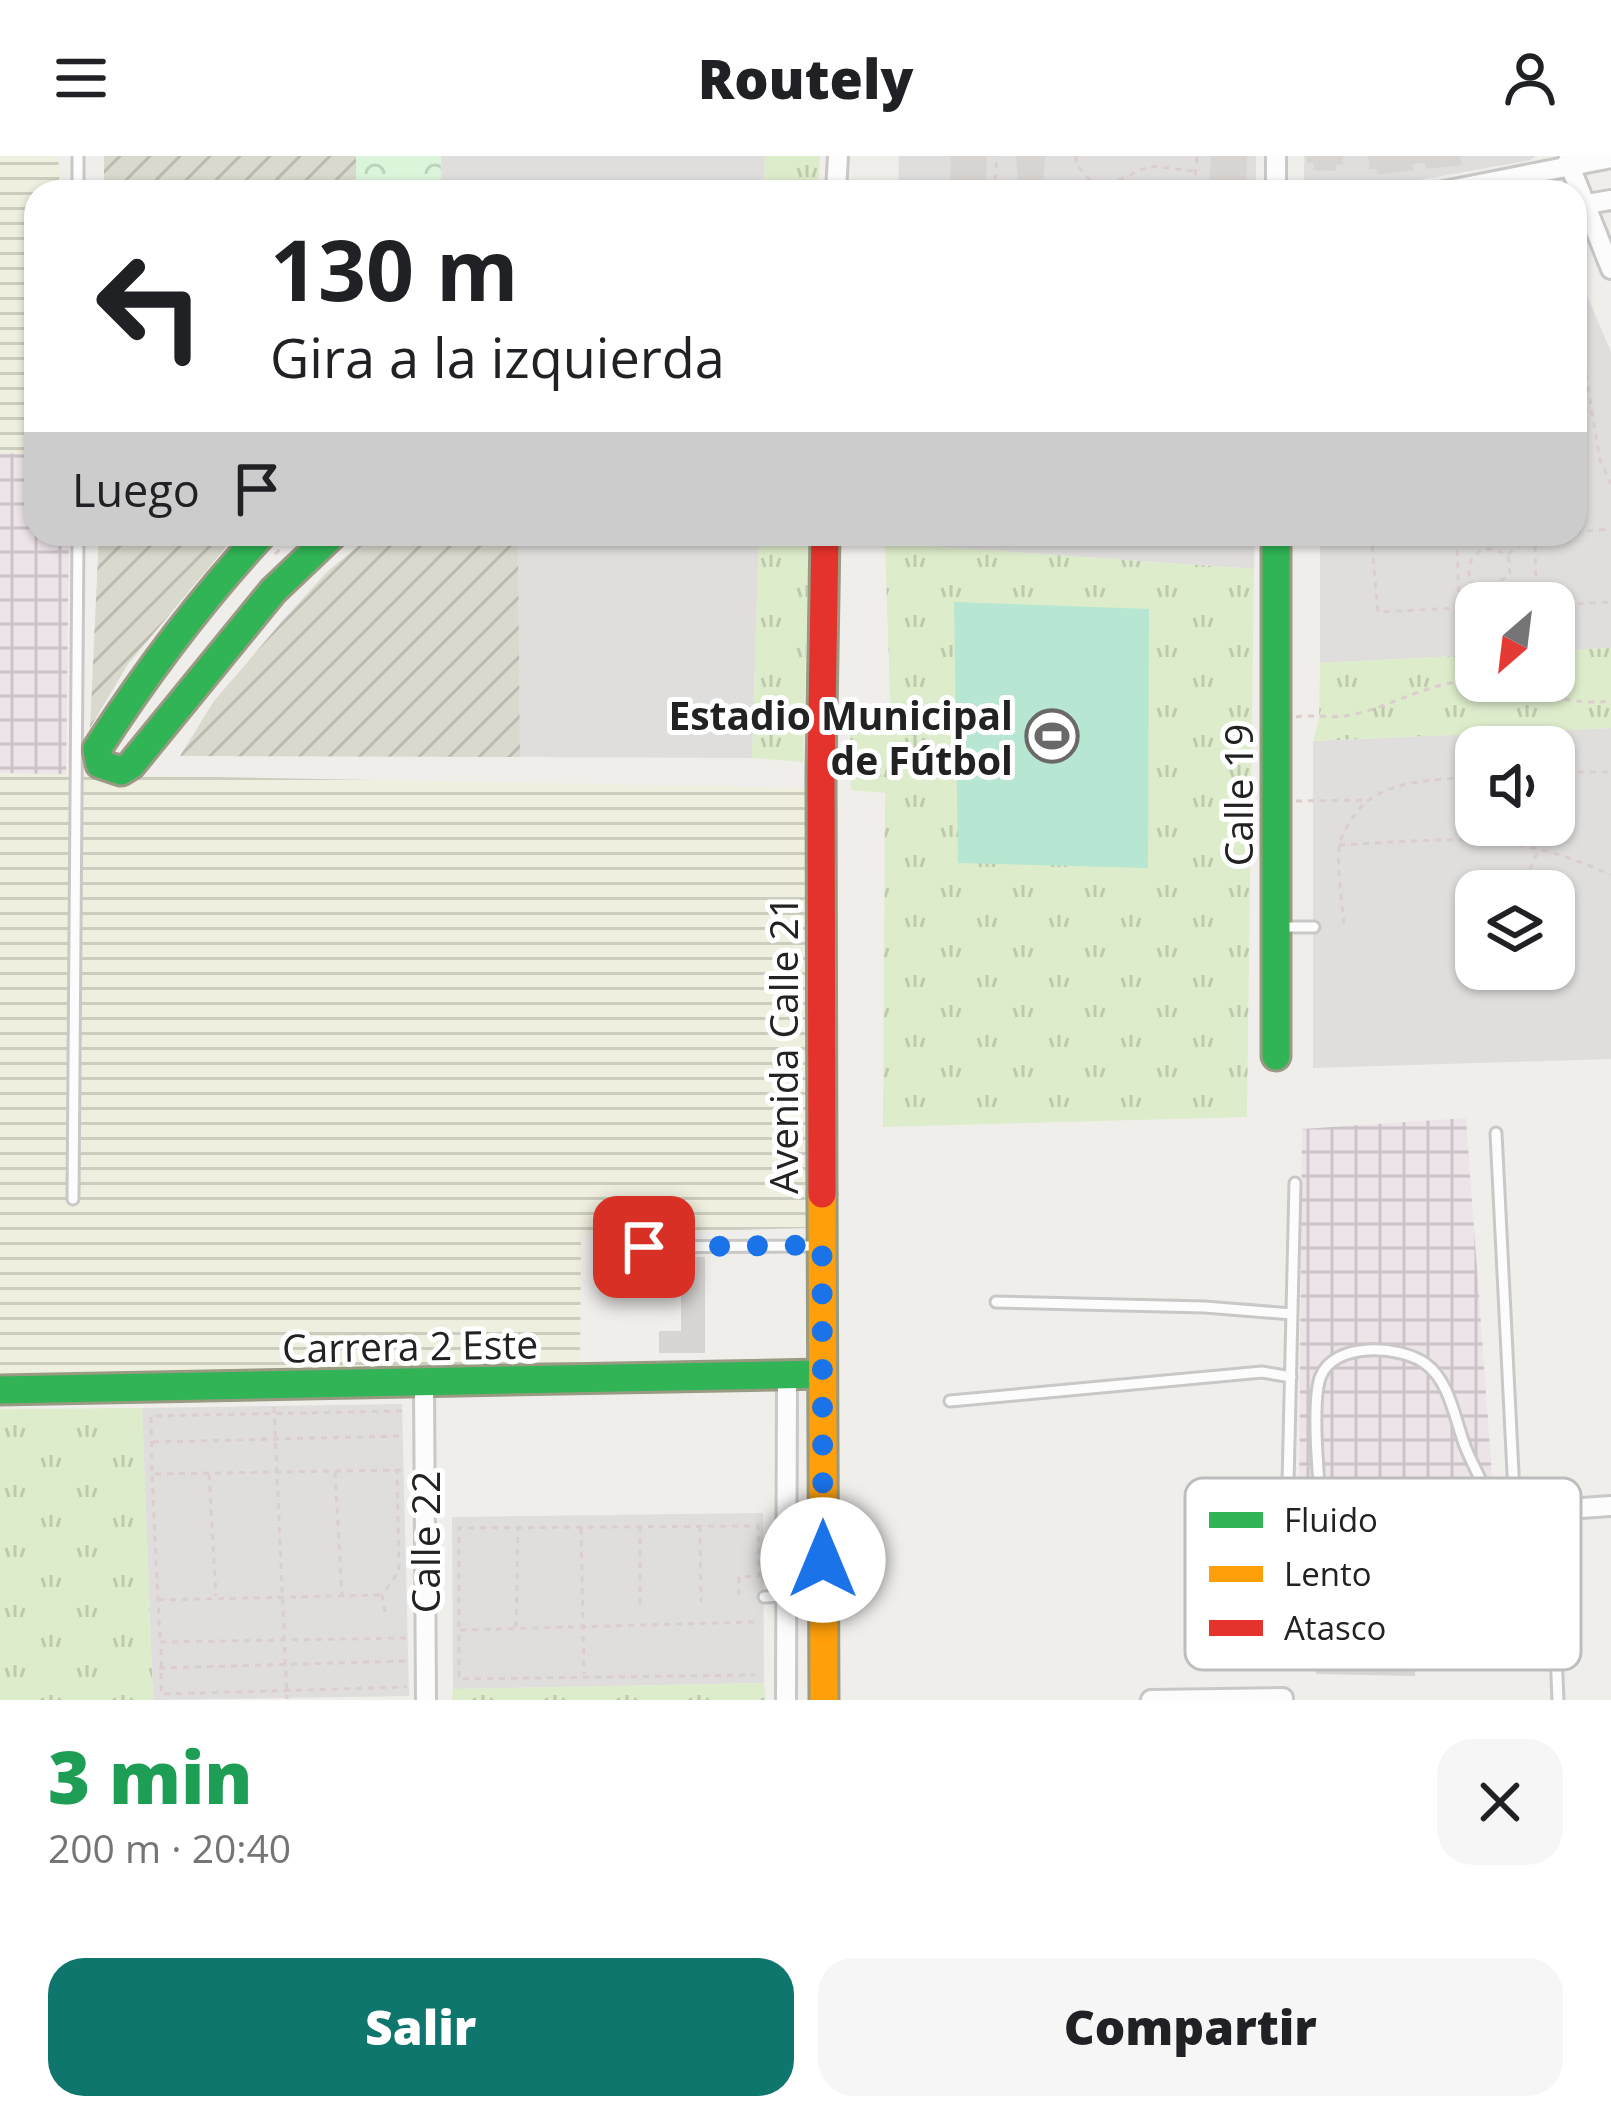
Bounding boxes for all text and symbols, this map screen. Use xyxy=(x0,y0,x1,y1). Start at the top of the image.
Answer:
text: Routely xyxy=(698,41,913,115)
icon: menu xyxy=(48,45,114,111)
icon: person xyxy=(1497,45,1563,111)
text: 130 m xyxy=(270,211,518,326)
icon: left xyxy=(72,228,228,384)
text: Gira a la izquierda xyxy=(270,320,725,394)
icon: arrive xyxy=(224,456,290,522)
text: Luego xyxy=(72,459,200,520)
north arrow xyxy=(1455,582,1575,702)
map controls xyxy=(1455,582,1575,990)
place label: Estadio Municipal de Fútbol xyxy=(668,688,1013,786)
sports icon: Estadio Municipal de Fútbol xyxy=(1024,708,1080,764)
street label: Calle 19 xyxy=(1211,724,1264,866)
button: sound xyxy=(1455,726,1575,846)
button: layers xyxy=(1455,870,1575,990)
street label: Avenida Calle 21 xyxy=(756,896,809,1194)
pin xyxy=(593,1196,695,1298)
icon: arrive xyxy=(611,1214,677,1280)
street label: Carrera 2 Este xyxy=(281,1316,539,1374)
street label: Calle 22 xyxy=(398,1471,451,1613)
legend xyxy=(1185,1478,1581,1670)
position arrow xyxy=(760,1497,886,1623)
text: Fluido xyxy=(1284,1497,1378,1542)
text: Lento xyxy=(1284,1551,1372,1596)
text: Atasco xyxy=(1284,1605,1386,1650)
text: 3 min xyxy=(48,1727,253,1825)
button: close xyxy=(1437,1739,1563,1865)
text: 200 m · 20:40 xyxy=(48,1821,291,1874)
button: Salir xyxy=(48,1958,794,2096)
button: Compartir xyxy=(818,1958,1563,2096)

